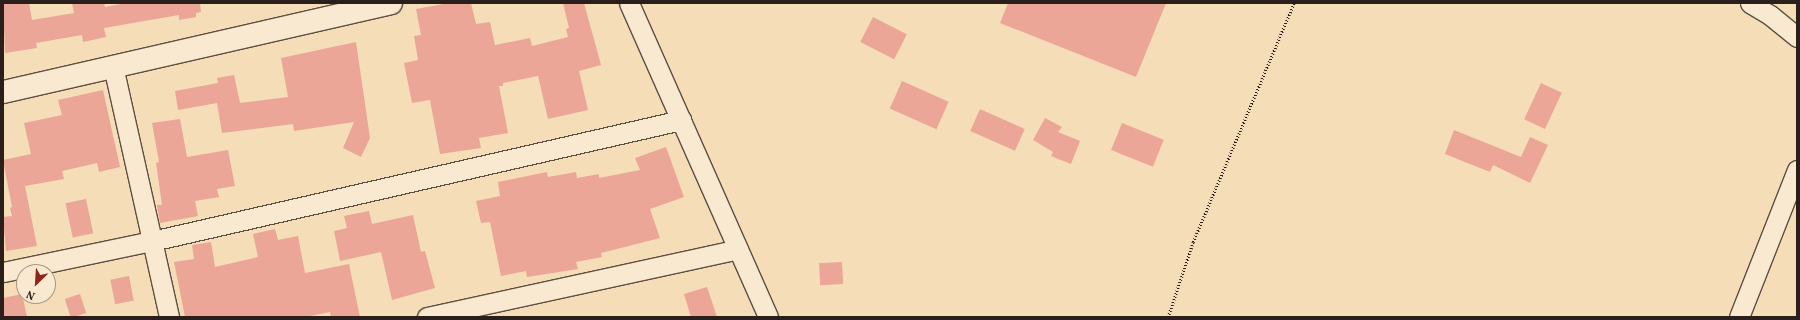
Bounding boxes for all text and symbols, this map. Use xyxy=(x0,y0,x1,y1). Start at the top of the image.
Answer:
north arrow xyxy=(16,264,56,304)
text: N xyxy=(24,286,38,303)

